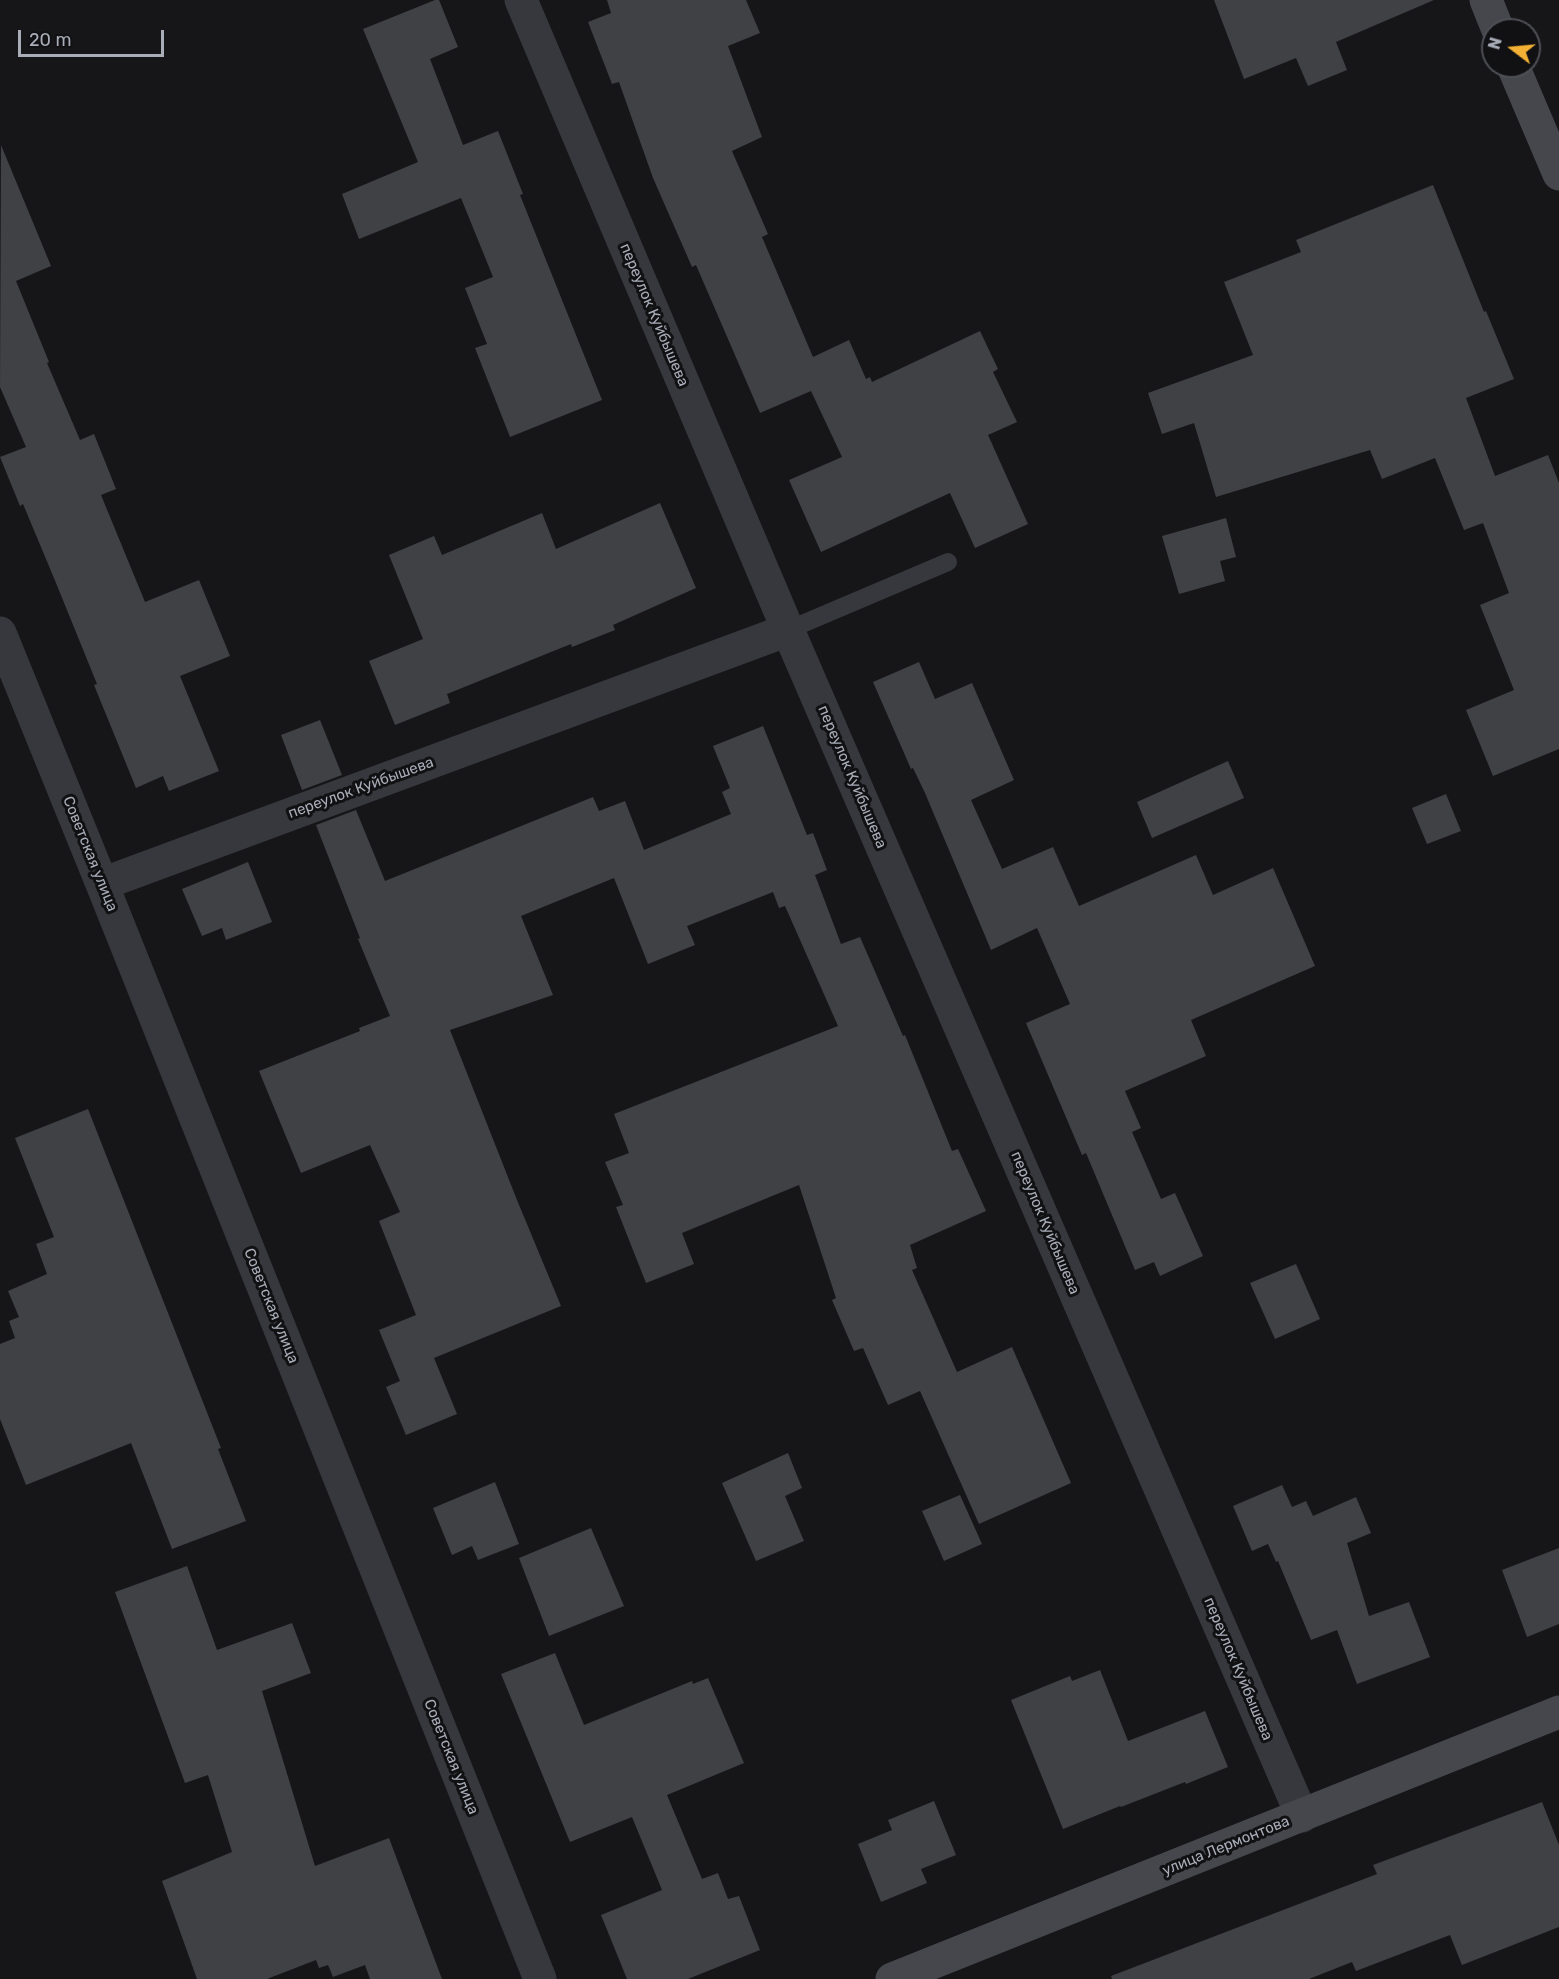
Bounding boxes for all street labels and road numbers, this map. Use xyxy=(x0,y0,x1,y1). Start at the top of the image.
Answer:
street label: переулок Куйбышева xyxy=(616,241,692,389)
street label: переулок Куйбышева xyxy=(814,703,890,851)
street label: переулок Куйбышева xyxy=(286,753,436,823)
street label: Советская улица xyxy=(59,794,121,914)
street label: переулок Куйбышева xyxy=(1007,1149,1083,1297)
street label: Советская улица xyxy=(240,1246,302,1366)
street label: переулок Куйбышева xyxy=(1200,1595,1276,1743)
street label: Советская улица xyxy=(420,1697,482,1817)
street label: улица Лермонтова xyxy=(1160,1812,1292,1880)

